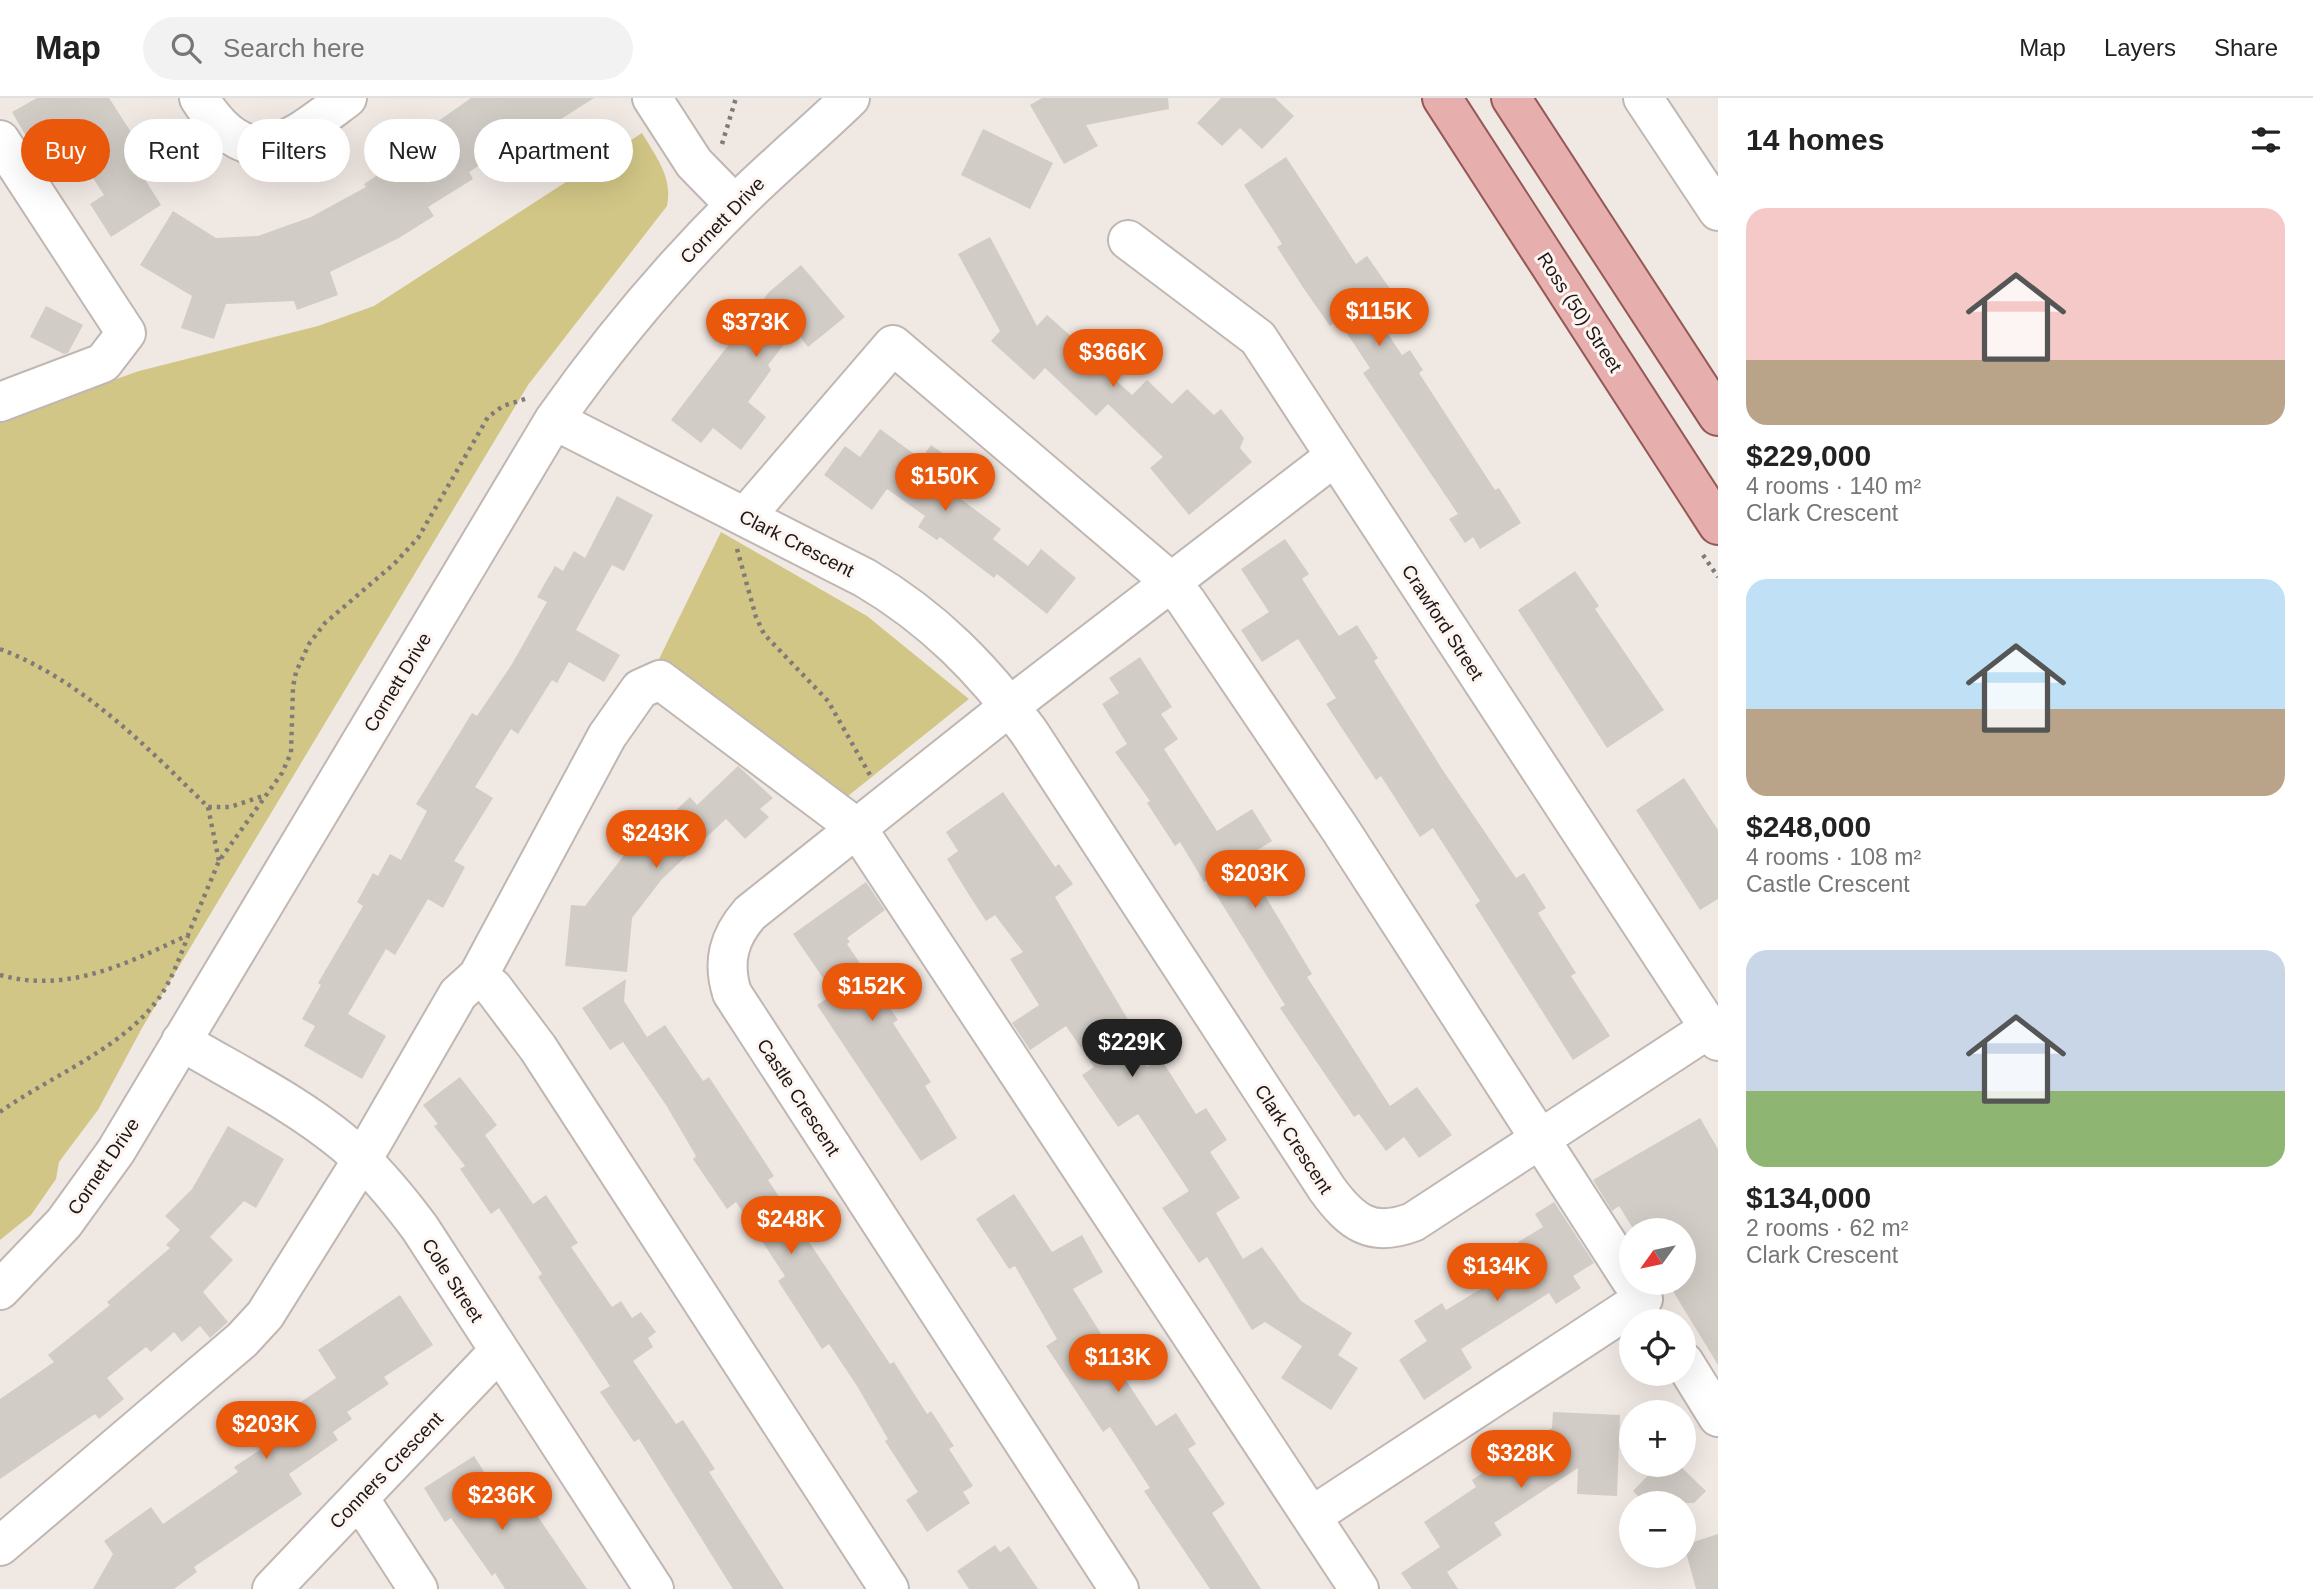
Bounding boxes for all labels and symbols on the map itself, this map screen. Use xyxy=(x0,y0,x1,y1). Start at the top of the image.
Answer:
street label: Cornett Drive xyxy=(676,173,769,268)
street label: Ross (50) Street xyxy=(1533,249,1626,377)
pin: $115K xyxy=(1330,288,1428,348)
pin: $373K xyxy=(707,300,805,359)
pin: $366K xyxy=(1064,330,1162,389)
pin: $150K xyxy=(896,454,994,513)
street label: Clark Crescent xyxy=(736,506,858,582)
street label: Crawford Street xyxy=(1398,561,1488,684)
street label: Cornett Drive xyxy=(360,629,435,736)
pin: $243K xyxy=(607,810,705,870)
pin: $203K xyxy=(1206,850,1304,910)
pin: $152K xyxy=(823,964,921,1023)
pin: $229K xyxy=(1083,1020,1181,1079)
street label: Castle Crescent xyxy=(753,1035,845,1160)
street label: Clark Crescent xyxy=(1251,1081,1337,1198)
street label: Cornett Drive xyxy=(63,1114,143,1219)
pin: $248K xyxy=(742,1196,840,1256)
north arrow xyxy=(1619,1218,1696,1295)
street label: Cole Street xyxy=(418,1235,488,1326)
pin: $134K xyxy=(1448,1244,1546,1303)
pin: $113K xyxy=(1069,1334,1167,1394)
pin: $203K xyxy=(217,1402,315,1461)
street label: Conners Crescent xyxy=(326,1407,448,1533)
pin: $328K xyxy=(1472,1430,1570,1490)
pin: $236K xyxy=(453,1472,551,1532)

